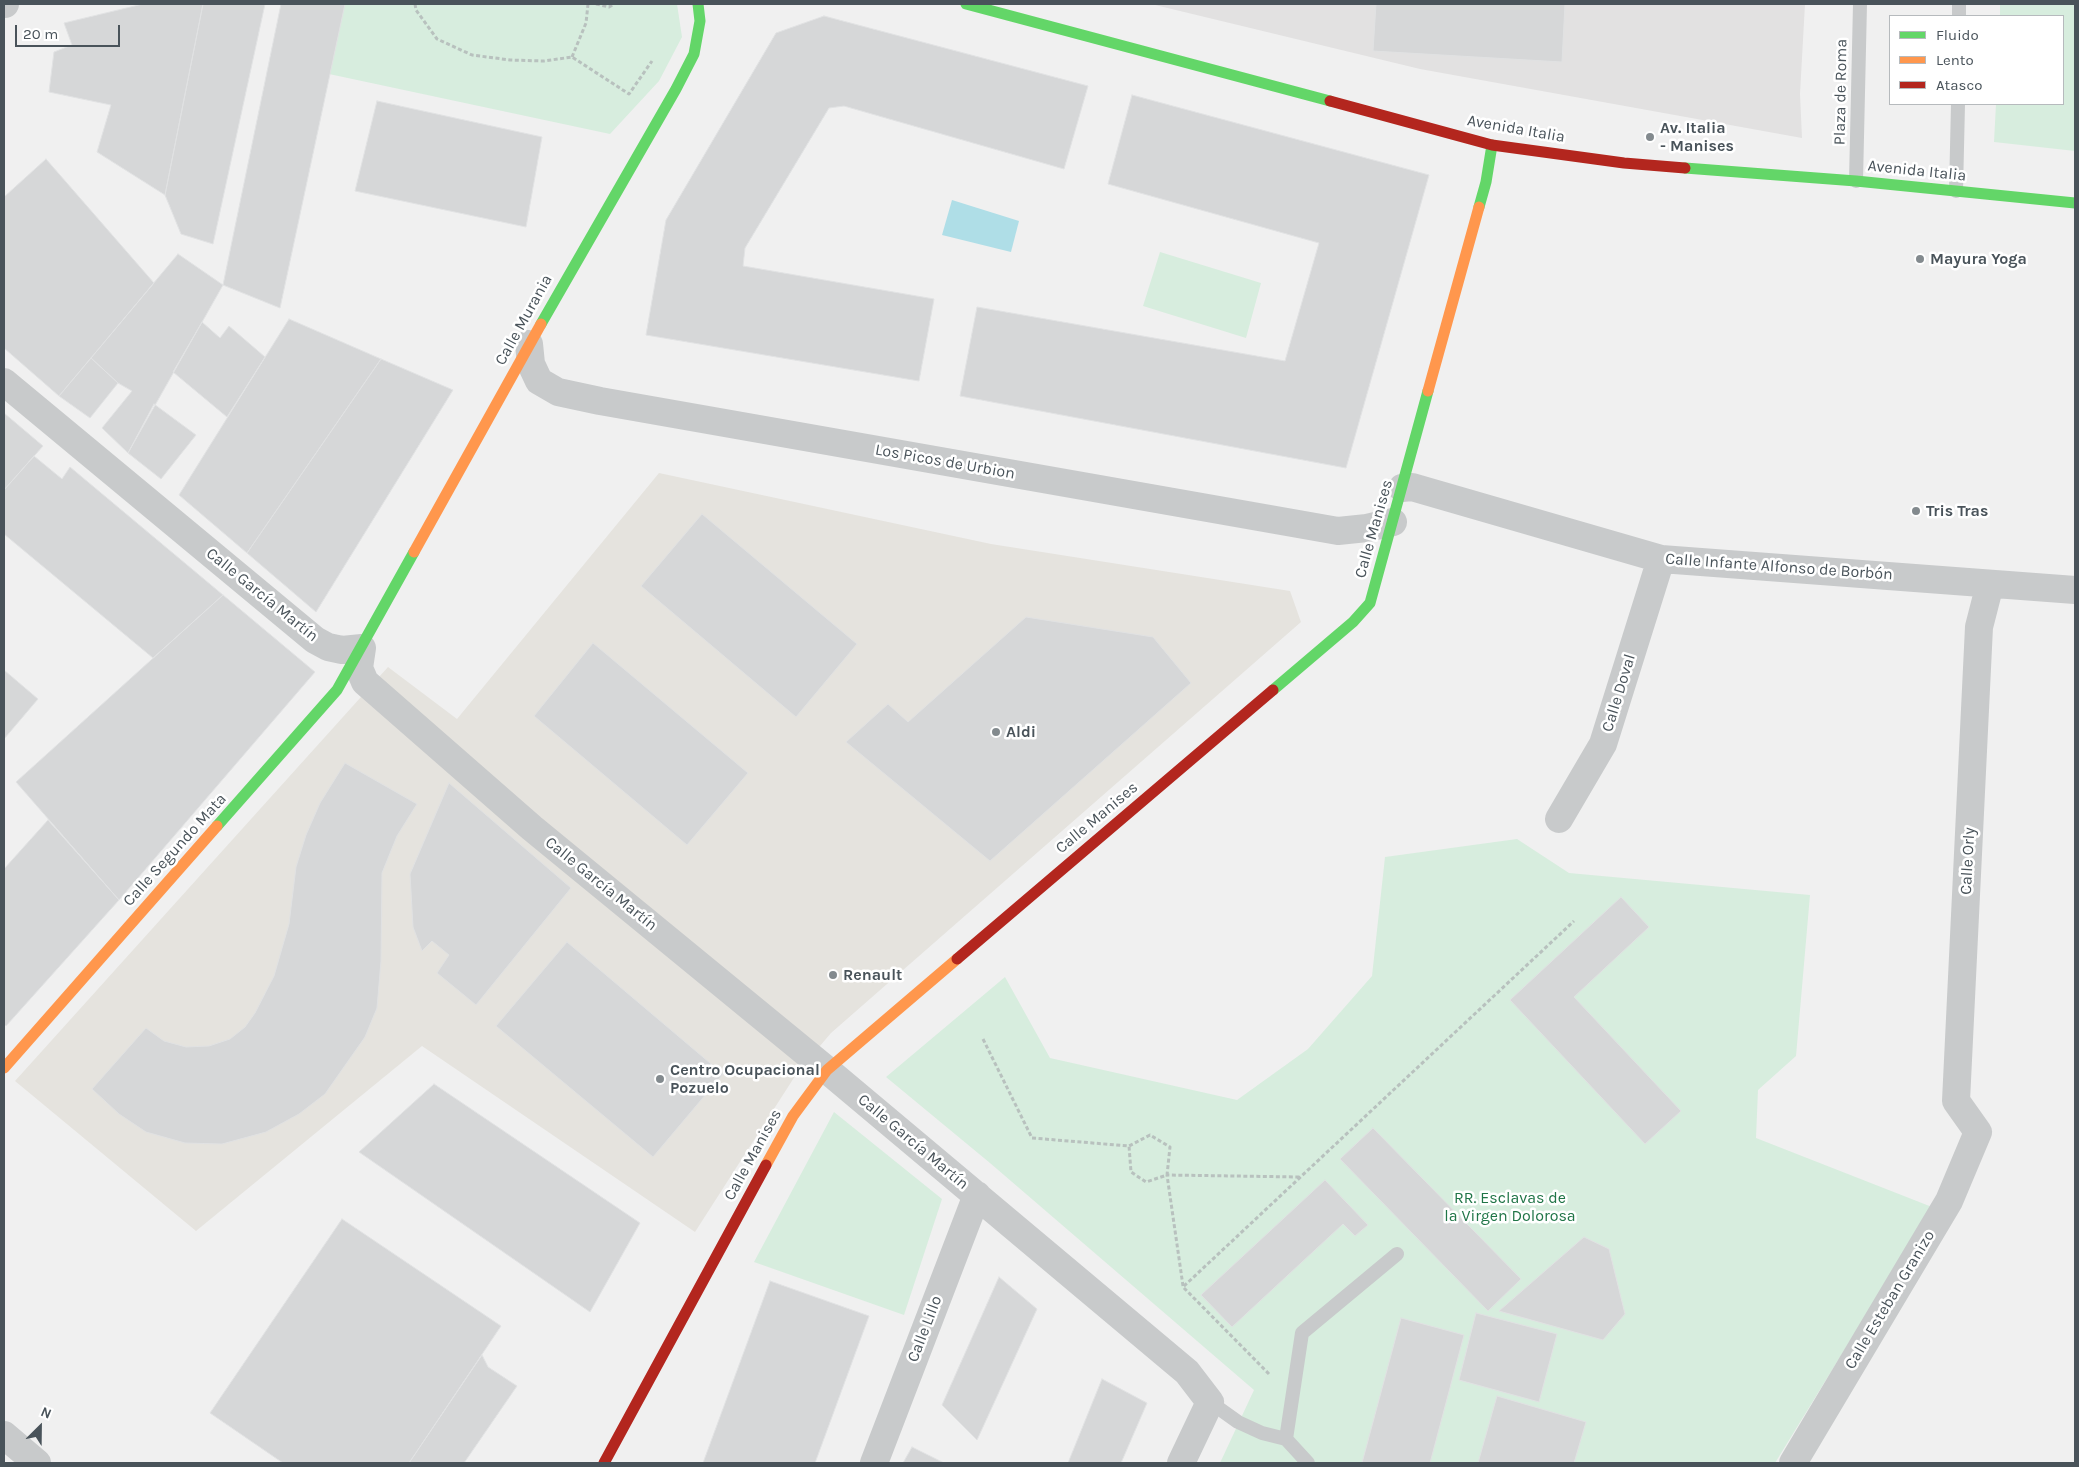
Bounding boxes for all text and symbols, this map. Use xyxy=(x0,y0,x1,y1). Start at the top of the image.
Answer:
scale bar xyxy=(18,15,122,47)
legend xyxy=(1889,15,2064,105)
text: 20 m xyxy=(23,25,58,43)
text: Fluido xyxy=(1936,26,1979,44)
street label: Plaza de Roma xyxy=(1830,39,1852,145)
text: Lento xyxy=(1936,51,1974,69)
text: Atasco xyxy=(1936,76,1982,94)
street label: Avenida Italia xyxy=(1466,111,1566,147)
place label: Av. Italia - Manises xyxy=(1660,118,1734,156)
marker: Av. Italia - Manises xyxy=(1644,131,1656,143)
street label: Avenida Italia xyxy=(1867,156,1967,186)
place label: Mayura Yoga xyxy=(1930,249,2027,269)
marker: Mayura Yoga xyxy=(1914,253,1926,265)
street label: Calle Murania xyxy=(491,271,557,369)
street label: Los Picos de Urbion xyxy=(874,440,1016,484)
street label: Calle Manises xyxy=(1351,478,1397,580)
place label: Tris Tras xyxy=(1926,501,1988,521)
marker: Tris Tras xyxy=(1910,505,1922,517)
street label: Calle García Martín xyxy=(202,544,322,646)
street label: Calle Infante Alfonso de Borbón xyxy=(1665,549,1893,585)
street label: Calle Doval xyxy=(1598,652,1640,734)
place label: Aldi xyxy=(1006,722,1036,742)
marker: Aldi xyxy=(990,726,1002,738)
street label: Calle Manises xyxy=(1052,778,1142,858)
street label: Calle Segundo Mata xyxy=(119,790,231,910)
street label: Calle Orly xyxy=(1957,827,1979,895)
street label: Calle García Martín xyxy=(541,833,661,935)
place label: Renault xyxy=(843,965,902,985)
marker: Renault xyxy=(827,969,839,981)
place label: Centro Ocupacional Pozuelo xyxy=(670,1060,820,1098)
marker: Centro Ocupacional Pozuelo xyxy=(654,1073,666,1085)
street label: Calle García Martín xyxy=(854,1090,972,1194)
street label: Calle Manises xyxy=(720,1106,786,1204)
park label: RR. Esclavas de la Virgen Dolorosa xyxy=(1444,1188,1576,1226)
street label: Calle Esteban Granizo xyxy=(1841,1227,1939,1373)
street label: Calle Lillo xyxy=(904,1293,946,1365)
north arrow xyxy=(15,1402,65,1452)
text: N xyxy=(38,1403,54,1423)

